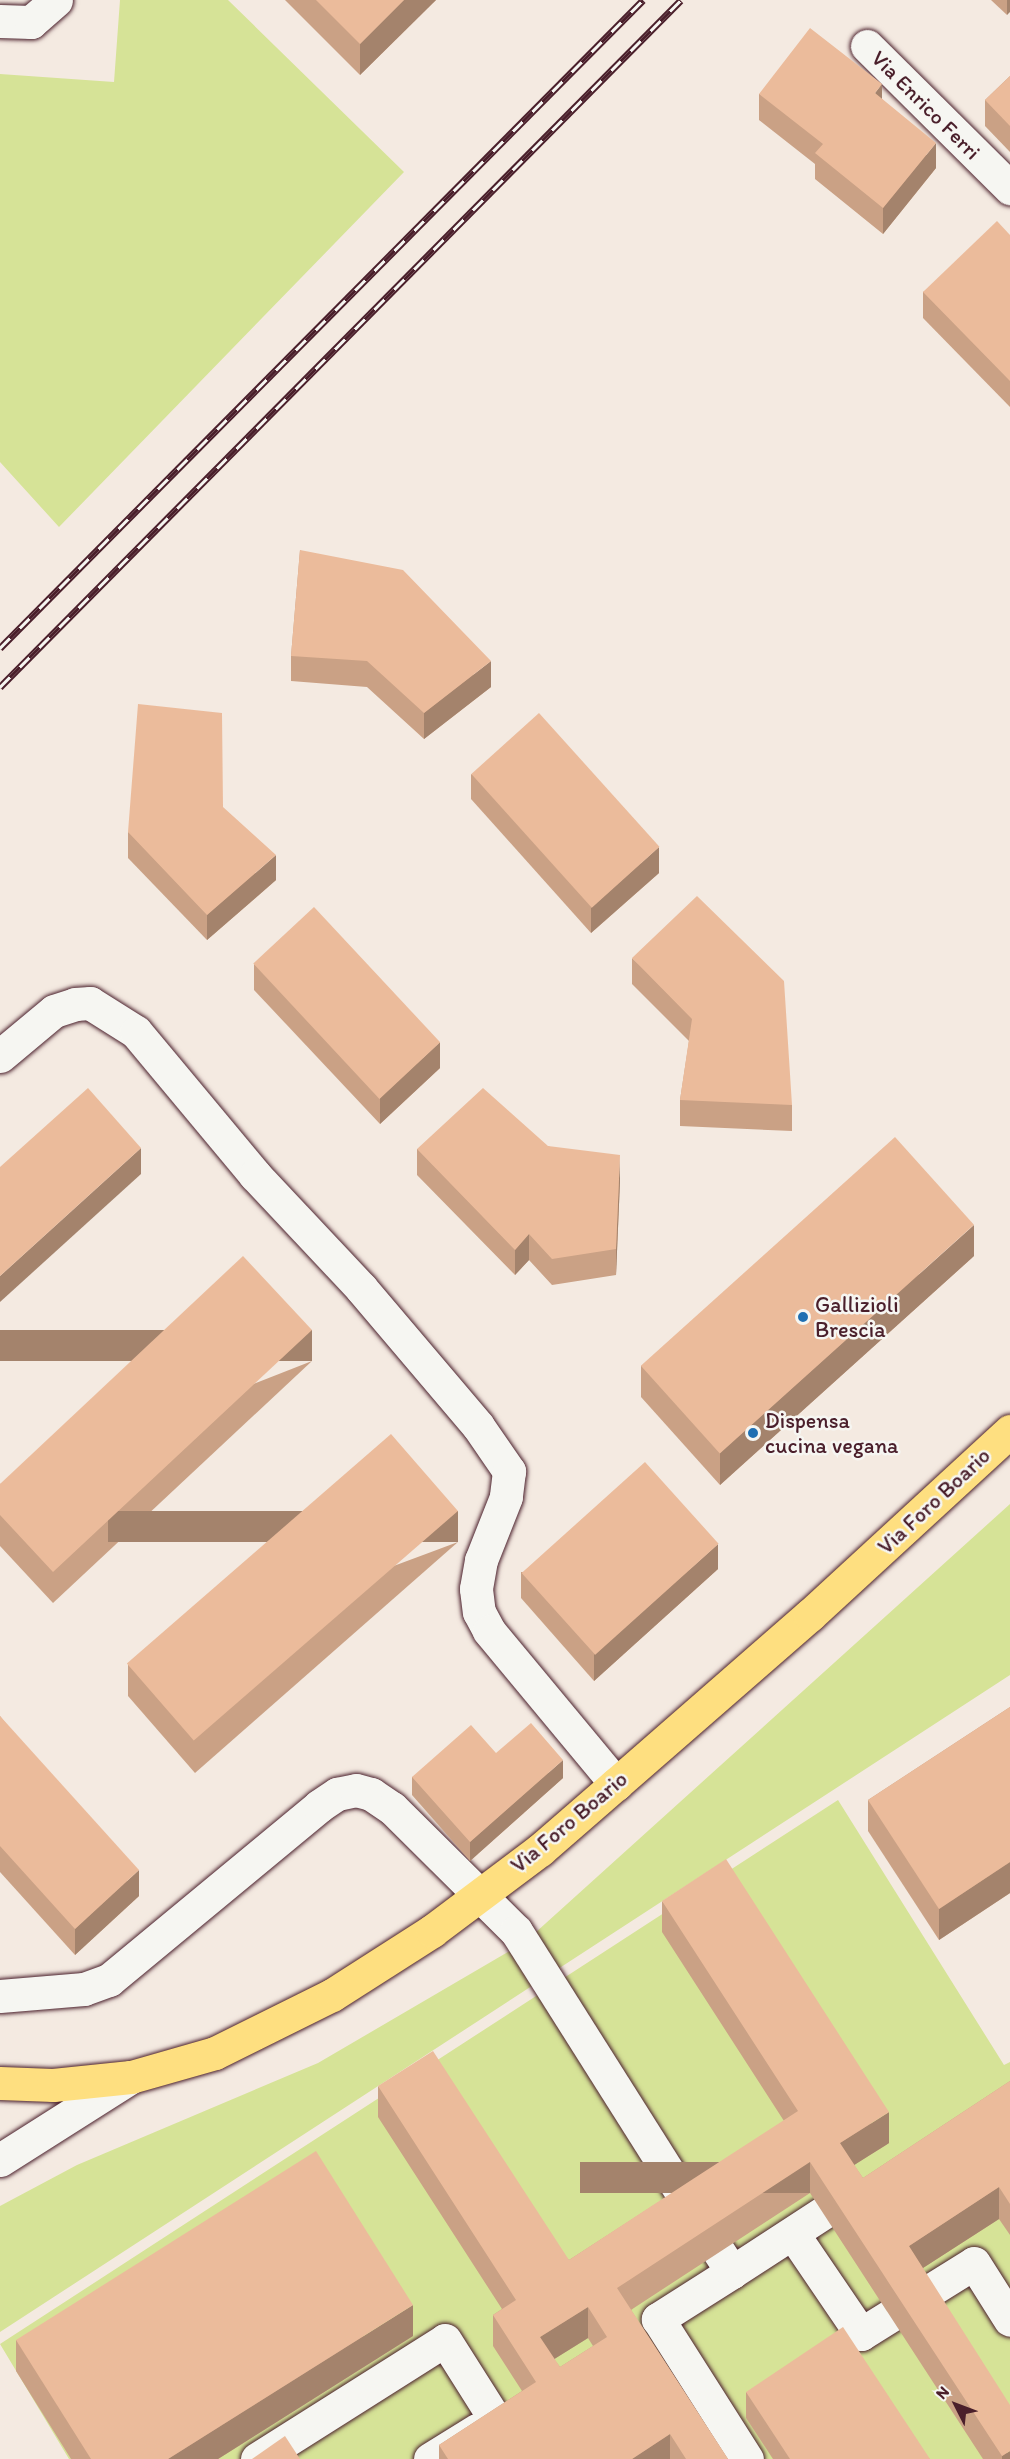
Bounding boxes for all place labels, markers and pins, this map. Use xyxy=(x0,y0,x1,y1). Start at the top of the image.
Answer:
place label: Gallizioli Brescia xyxy=(815,1291,899,1342)
marker: Gallizioli Brescia xyxy=(796,1310,810,1324)
place label: Dispensa cucina vegana xyxy=(765,1407,899,1458)
marker: Dispensa cucina vegana xyxy=(746,1426,760,1440)

